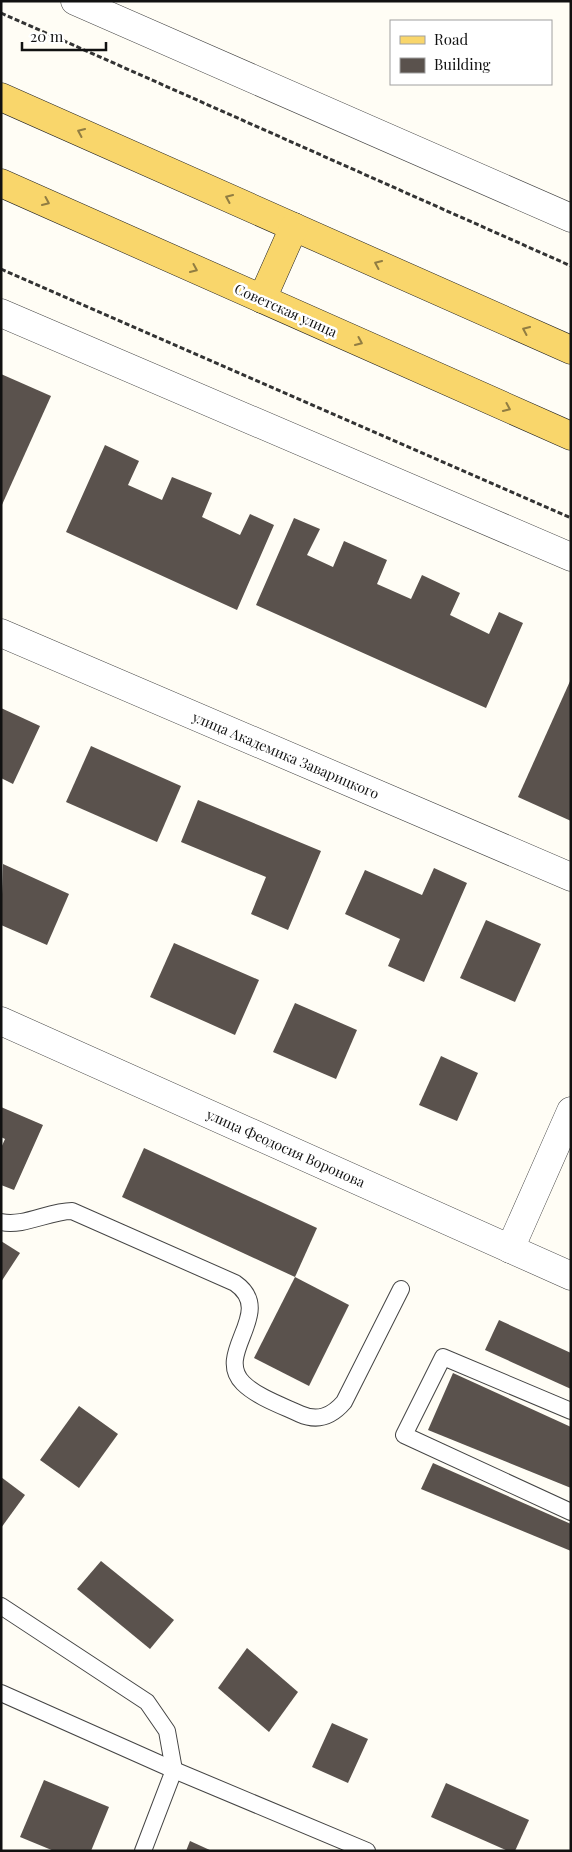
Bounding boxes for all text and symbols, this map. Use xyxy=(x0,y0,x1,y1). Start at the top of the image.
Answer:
scale bar xyxy=(22,20,106,52)
legend xyxy=(390,20,552,85)
text: 20 m xyxy=(30,26,64,46)
text: Road xyxy=(434,29,468,49)
text: Building xyxy=(434,54,491,74)
one-way arrow xyxy=(77,128,86,139)
one-way arrow xyxy=(225,194,234,205)
one-way arrow xyxy=(41,196,50,207)
one-way arrow xyxy=(374,260,383,270)
one-way arrow xyxy=(189,262,198,273)
street label: Советская улица xyxy=(232,279,340,341)
one-way arrow xyxy=(522,325,531,336)
one-way arrow xyxy=(354,335,363,346)
one-way arrow xyxy=(502,401,511,412)
street label: улица Академика Заварицкого xyxy=(189,707,383,803)
street label: улица Феодосия Воронова xyxy=(203,1104,368,1192)

